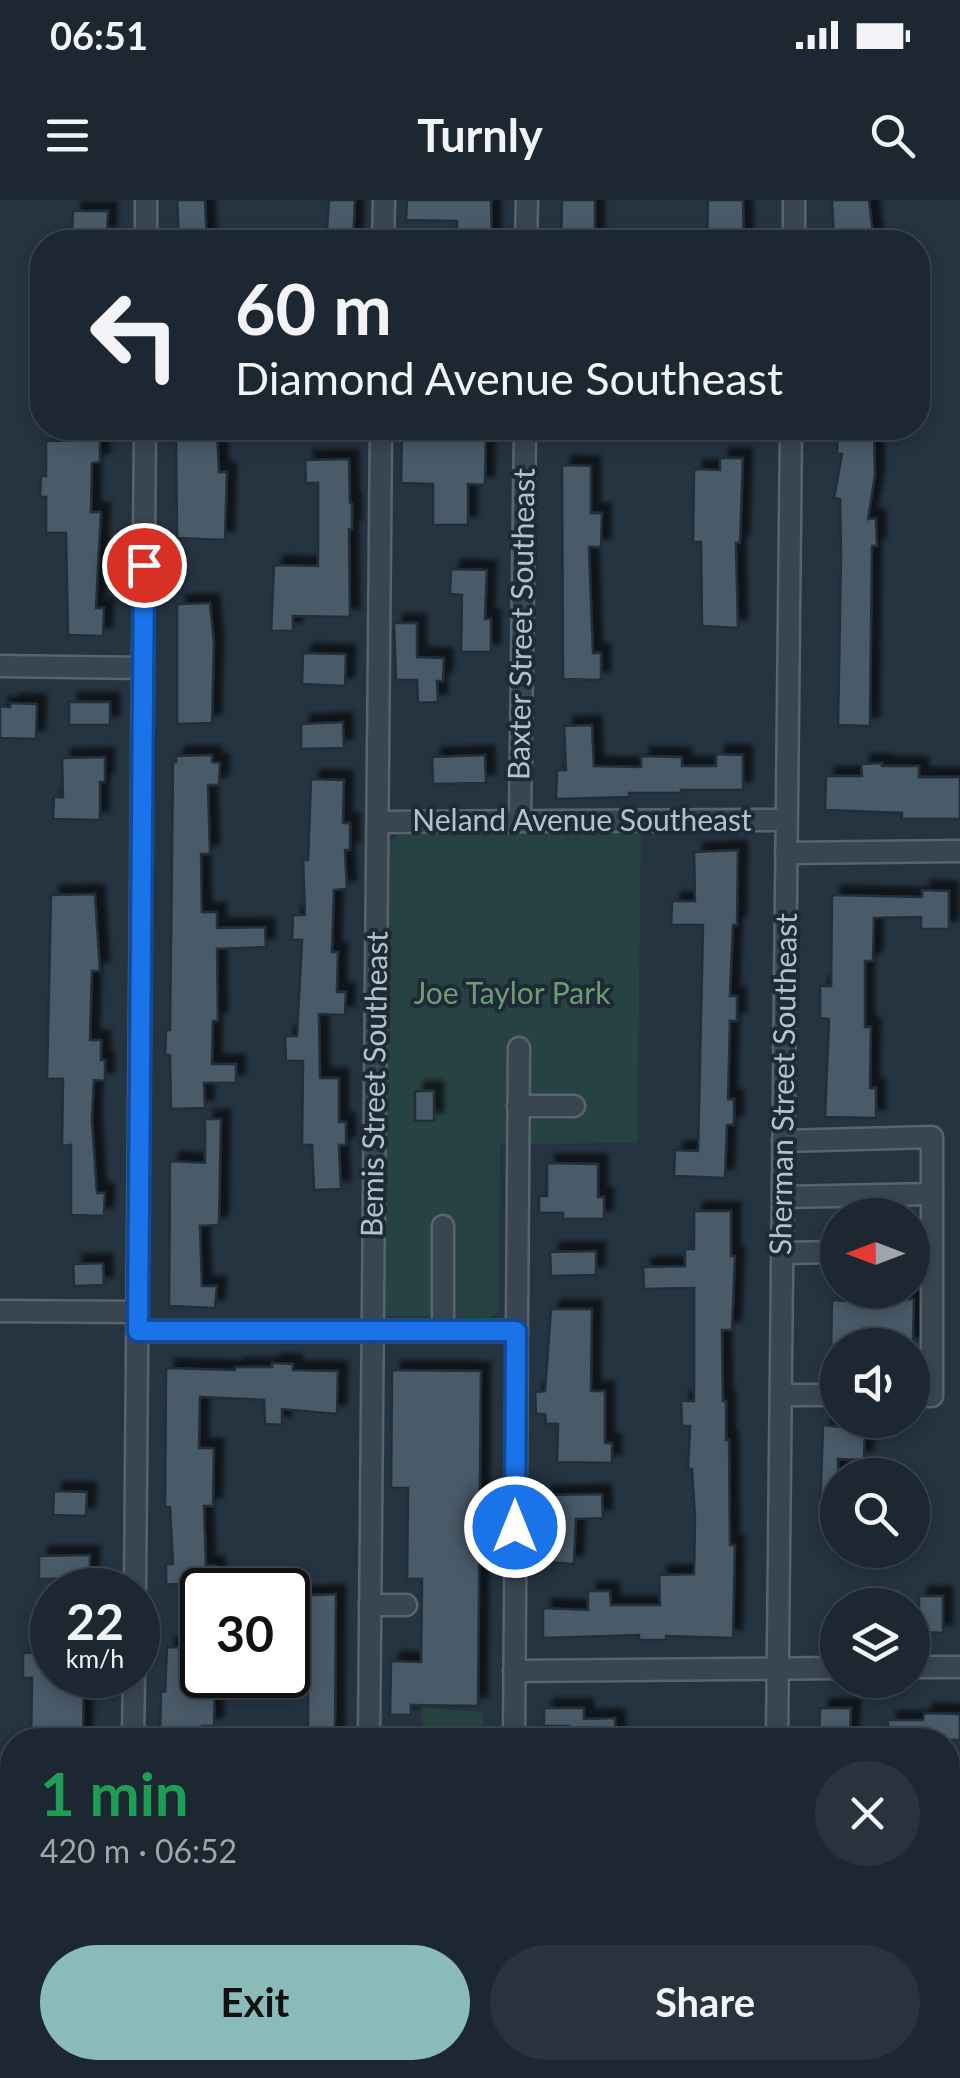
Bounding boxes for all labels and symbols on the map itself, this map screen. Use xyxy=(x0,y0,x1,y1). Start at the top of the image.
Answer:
street label: Baxter Street Southeast xyxy=(499,467,541,780)
pin xyxy=(102,523,187,608)
street label: Neland Avenue Southeast xyxy=(412,801,752,837)
street label: Sherman Street Southeast xyxy=(761,912,803,1255)
street label: Bemis Street Southeast xyxy=(352,930,394,1237)
park label: Joe Taylor Park xyxy=(414,974,611,1010)
north arrow xyxy=(820,1198,930,1308)
position arrow xyxy=(463,1475,567,1579)
speed limit sign: 30 xyxy=(180,1568,310,1698)

